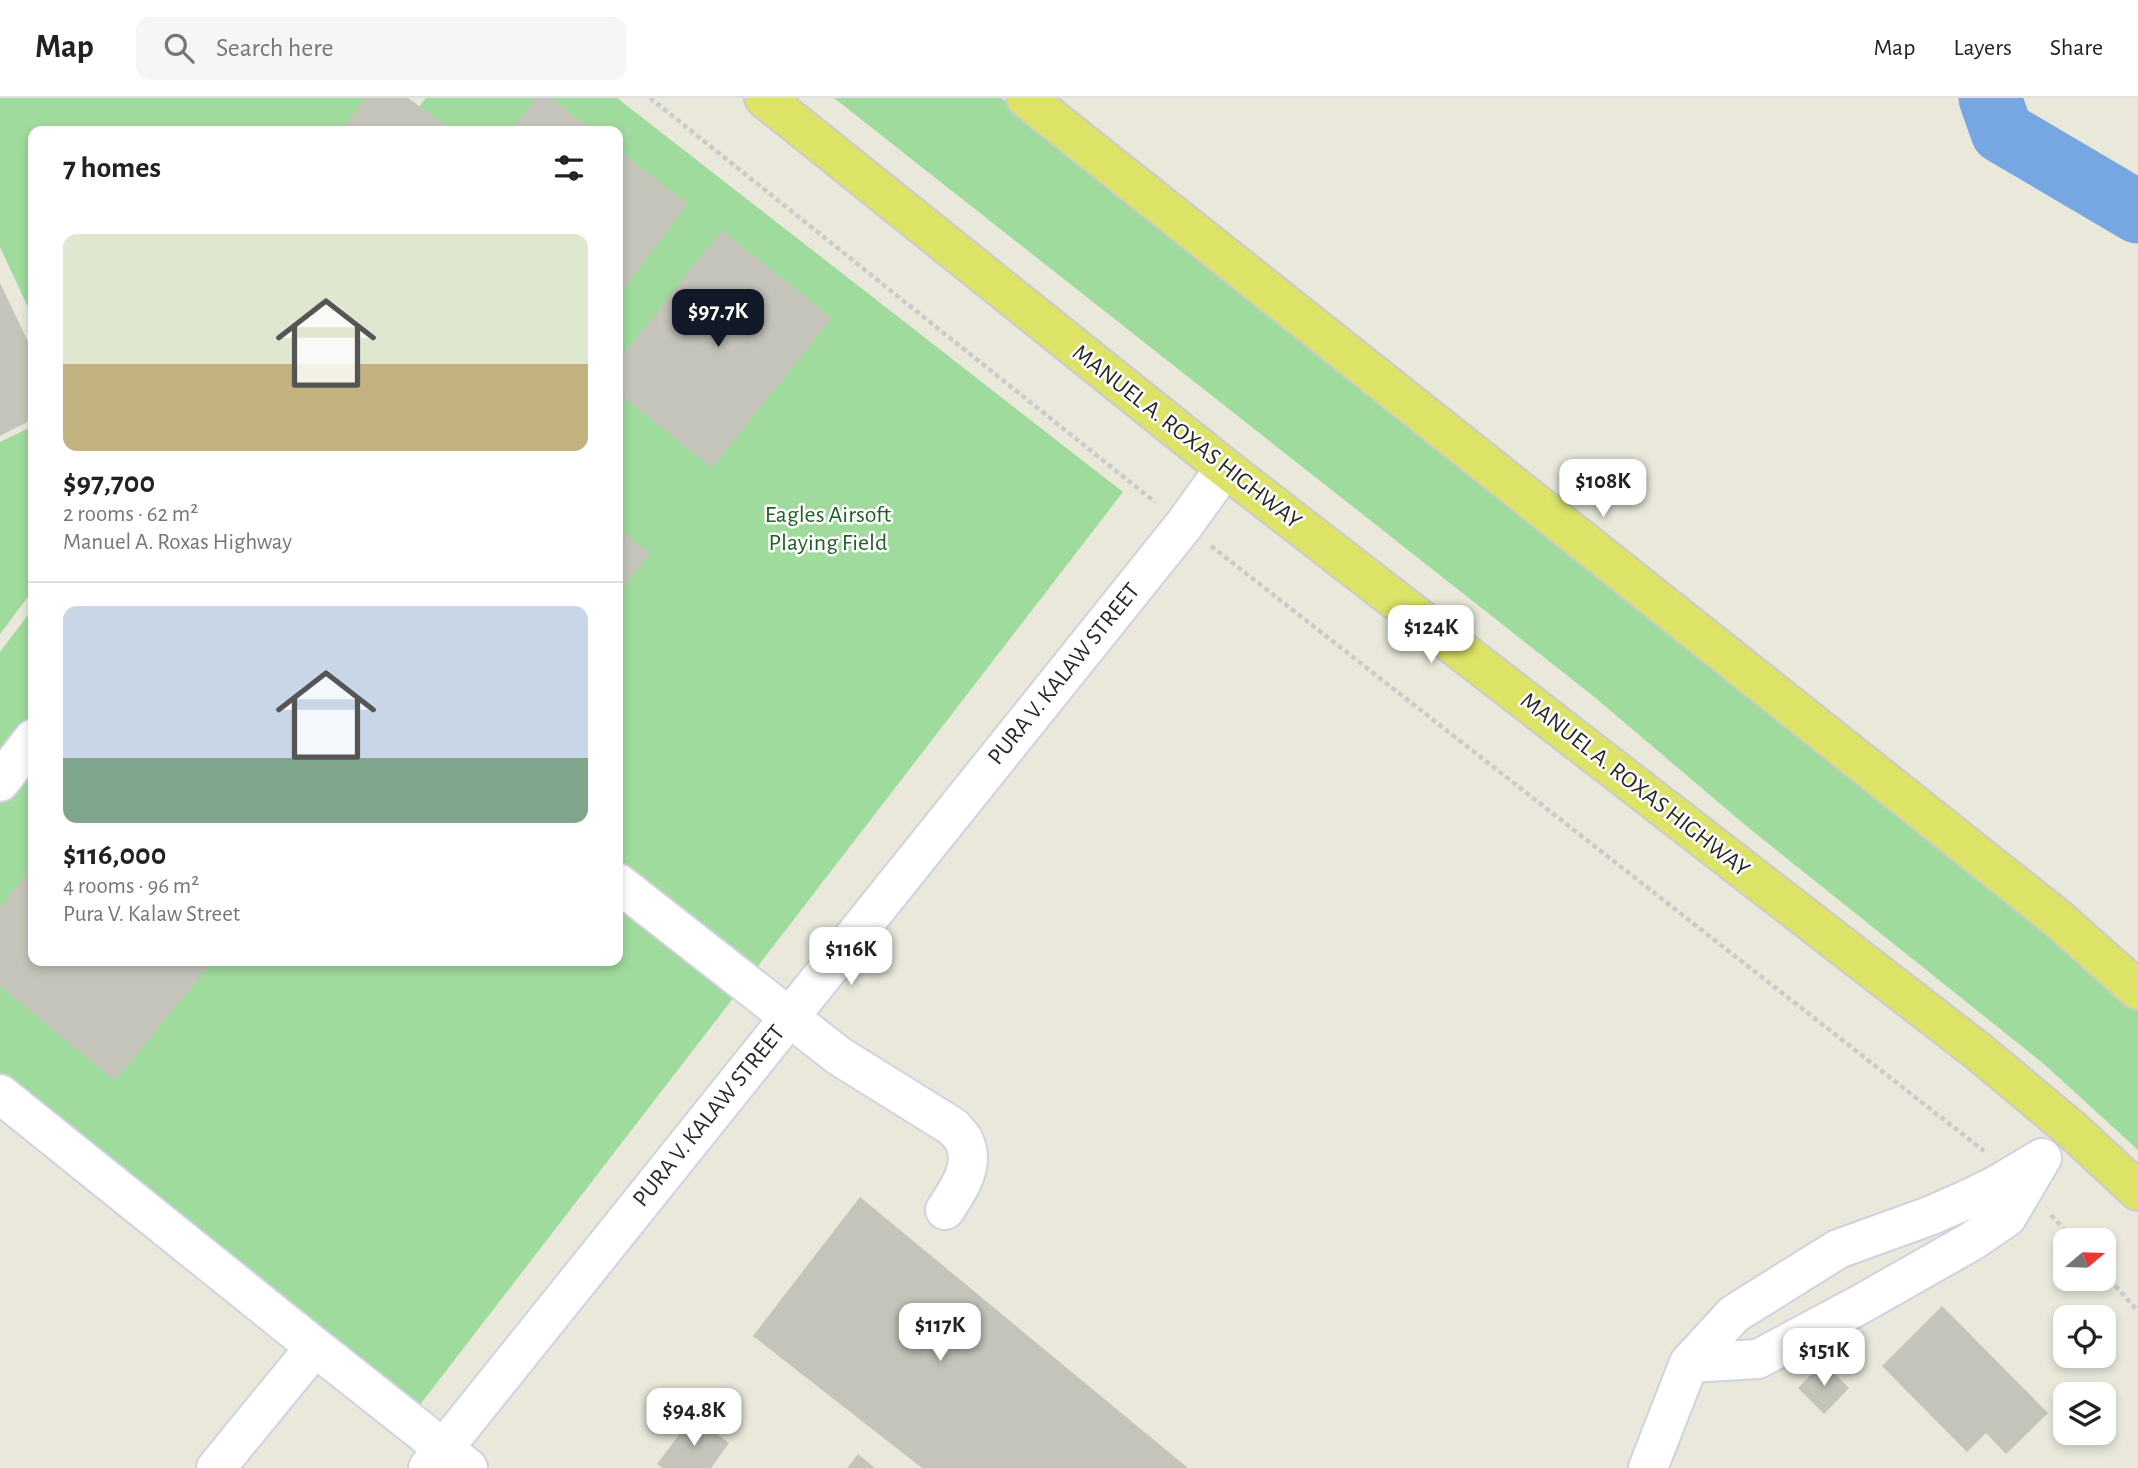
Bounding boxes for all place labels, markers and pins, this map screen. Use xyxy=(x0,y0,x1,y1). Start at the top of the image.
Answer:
pin: $97.7K xyxy=(661,289,775,349)
pin: $108K xyxy=(1554,460,1652,519)
pin: $124K xyxy=(1382,606,1480,665)
pin: $116K xyxy=(802,928,900,987)
pin: $117K xyxy=(891,1304,989,1363)
pin: $151K xyxy=(1775,1328,1873,1388)
pin: $94.8K xyxy=(637,1388,751,1448)

